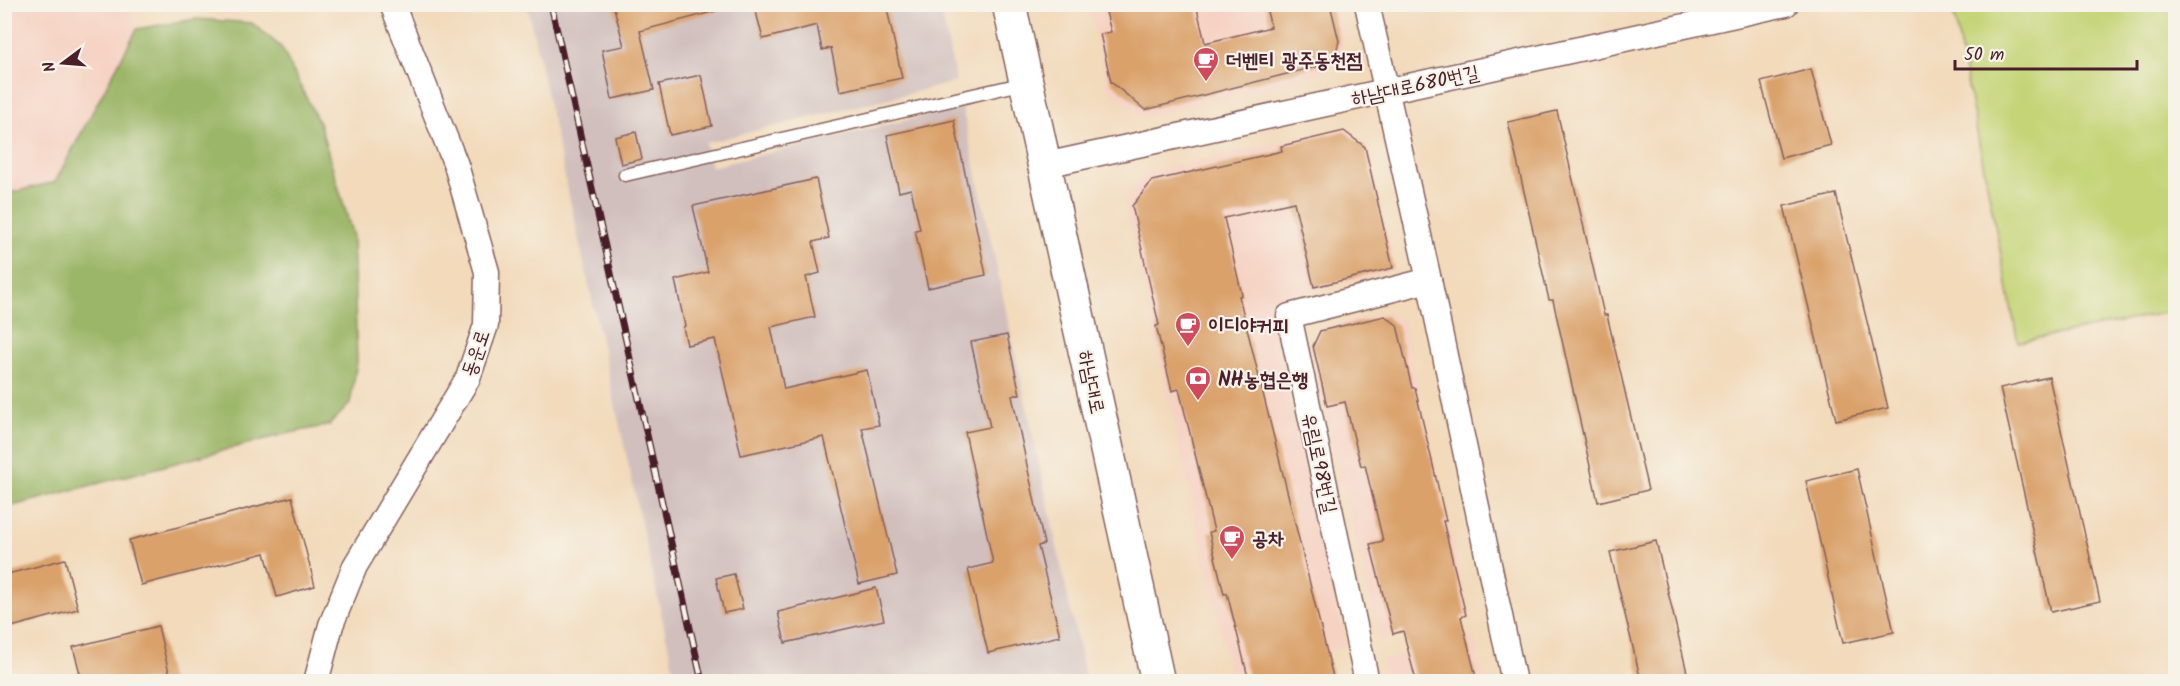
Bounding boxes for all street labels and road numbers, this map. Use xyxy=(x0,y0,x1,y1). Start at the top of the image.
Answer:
street label: 하남대로680번길 xyxy=(1349,58,1482,116)
street label: 동운로 xyxy=(454,326,500,382)
street label: 하남대로 xyxy=(1068,348,1112,417)
street label: 유림로98번길 xyxy=(1292,410,1344,517)

